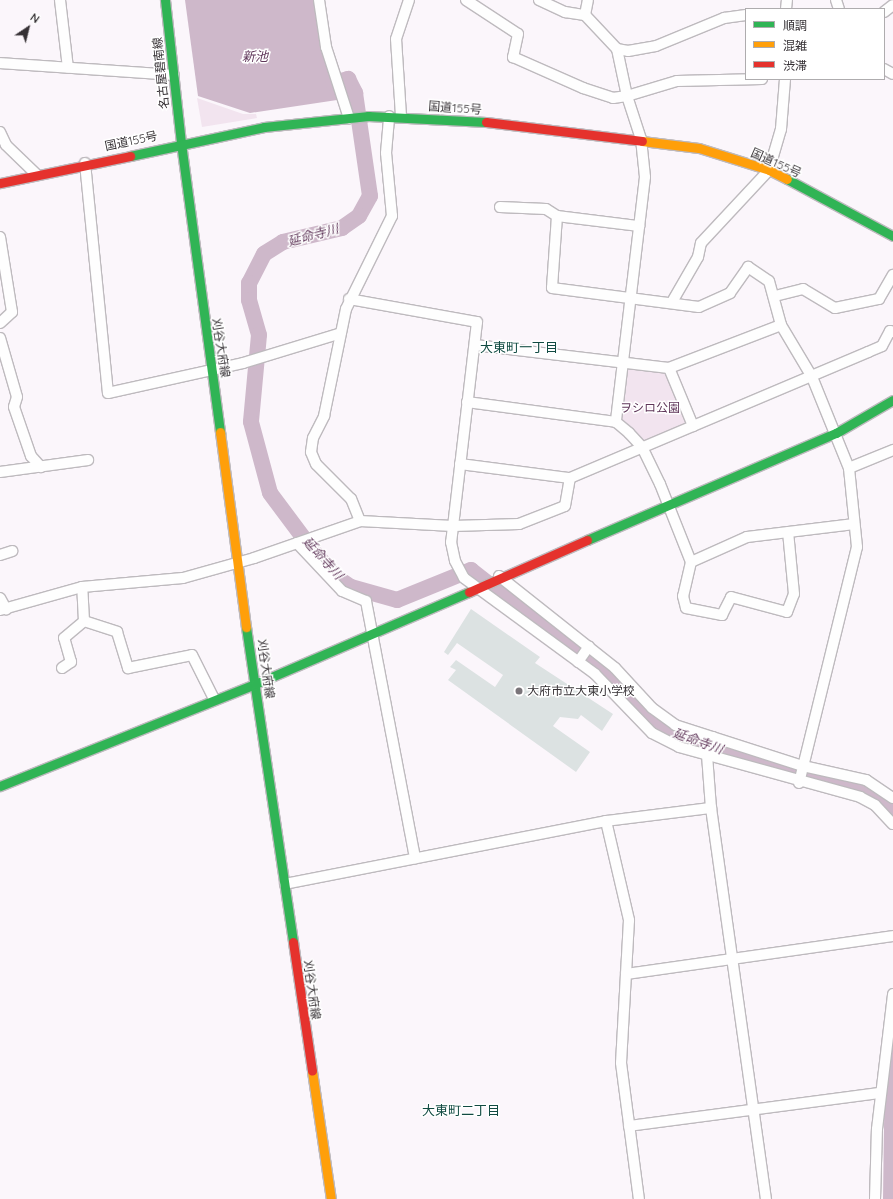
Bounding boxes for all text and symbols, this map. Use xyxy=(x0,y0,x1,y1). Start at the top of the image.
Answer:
north arrow xyxy=(8,8,48,48)
legend xyxy=(745,8,885,80)
text: N xyxy=(28,10,42,26)
text: 順調 xyxy=(783,18,807,33)
street label: 名古屋碧南線 xyxy=(150,36,172,110)
text: 混雑 xyxy=(783,38,807,53)
water label: 新池 xyxy=(242,48,268,64)
text: 渋滞 xyxy=(783,58,807,73)
street label: 国道155号 xyxy=(428,99,482,117)
street label: 国道155号 xyxy=(103,128,159,154)
street label: 国道155号 xyxy=(749,146,803,180)
water label: 延命寺川 xyxy=(286,221,340,249)
street label: 刈谷大府線 xyxy=(209,317,233,379)
district label: 大東町一丁目 xyxy=(480,339,558,355)
park label: ヲシロ公園 xyxy=(620,401,680,415)
water label: 延命寺川 xyxy=(300,533,346,583)
street label: 刈谷大府線 xyxy=(255,638,277,700)
place label: 大府市立大東小学校 xyxy=(527,684,635,698)
marker: 大府市立大東小学校 xyxy=(514,686,524,696)
water label: 延命寺川 xyxy=(671,725,725,757)
street label: 刈谷大府線 xyxy=(301,959,323,1021)
district label: 大東町二丁目 xyxy=(422,1102,500,1118)

